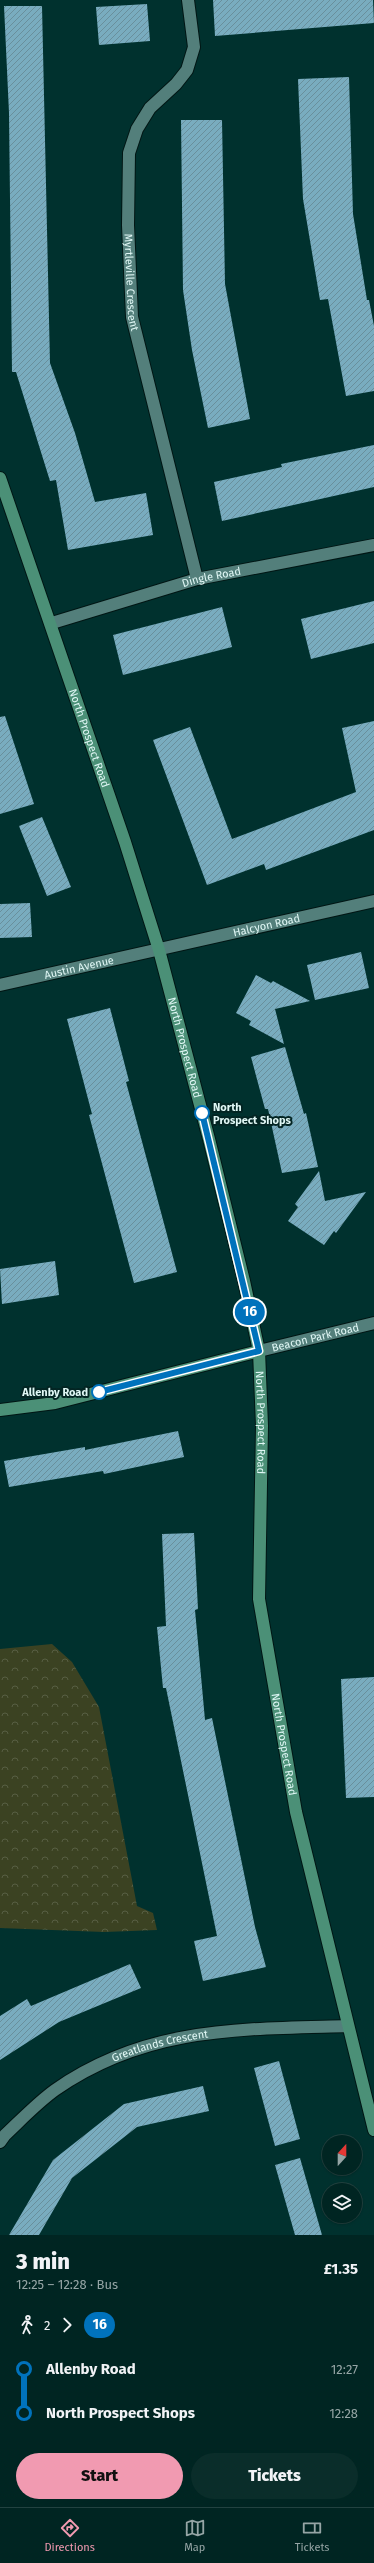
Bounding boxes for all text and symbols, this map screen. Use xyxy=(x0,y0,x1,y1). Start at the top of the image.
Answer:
street label: Myrtleville Crescent xyxy=(121,233,141,332)
street label: Dingle Road xyxy=(180,565,242,590)
street label: North Prospect Road xyxy=(66,687,112,789)
street label: Halcyon Road xyxy=(232,912,301,939)
street label: Austin Avenue xyxy=(43,954,115,982)
street label: North Prospect Road xyxy=(165,996,204,1099)
place label: North Prospect Shops xyxy=(213,1101,292,1127)
marker: North Prospect Shops xyxy=(194,1105,210,1121)
line badge: 16 xyxy=(232,1299,268,1325)
text: 16 xyxy=(243,1303,257,1320)
street label: Beacon Park Road xyxy=(270,1321,360,1355)
street label: North Prospect Road xyxy=(253,1371,268,1474)
marker: Allenby Road xyxy=(91,1384,107,1400)
place label: Allenby Road xyxy=(21,1386,88,1399)
street label: North Prospect Road xyxy=(269,1692,299,1796)
street label: Greatlands Crescent xyxy=(110,2027,209,2065)
north arrow xyxy=(322,2135,362,2175)
map controls xyxy=(322,2135,362,2223)
button: layers xyxy=(322,2183,362,2223)
text: 3 min xyxy=(16,2248,70,2275)
text: £1.35 xyxy=(324,2260,358,2278)
text: 12:25 – 12:28 · Bus xyxy=(16,2277,118,2292)
icon: walk xyxy=(16,2314,38,2336)
icon: forward xyxy=(56,2314,78,2336)
text: 16 xyxy=(92,2316,107,2333)
text: 2 xyxy=(44,2318,50,2333)
text: Allenby Road xyxy=(46,2360,136,2378)
text: 12:27 xyxy=(331,2362,358,2377)
text: North Prospect Shops xyxy=(46,2404,195,2422)
text: 12:28 xyxy=(329,2406,358,2421)
button: Start xyxy=(16,2453,183,2499)
button: Tickets xyxy=(191,2453,358,2499)
tab: Directions xyxy=(44,2517,95,2554)
tab: Map xyxy=(184,2517,206,2554)
tab: Tickets xyxy=(295,2517,330,2554)

